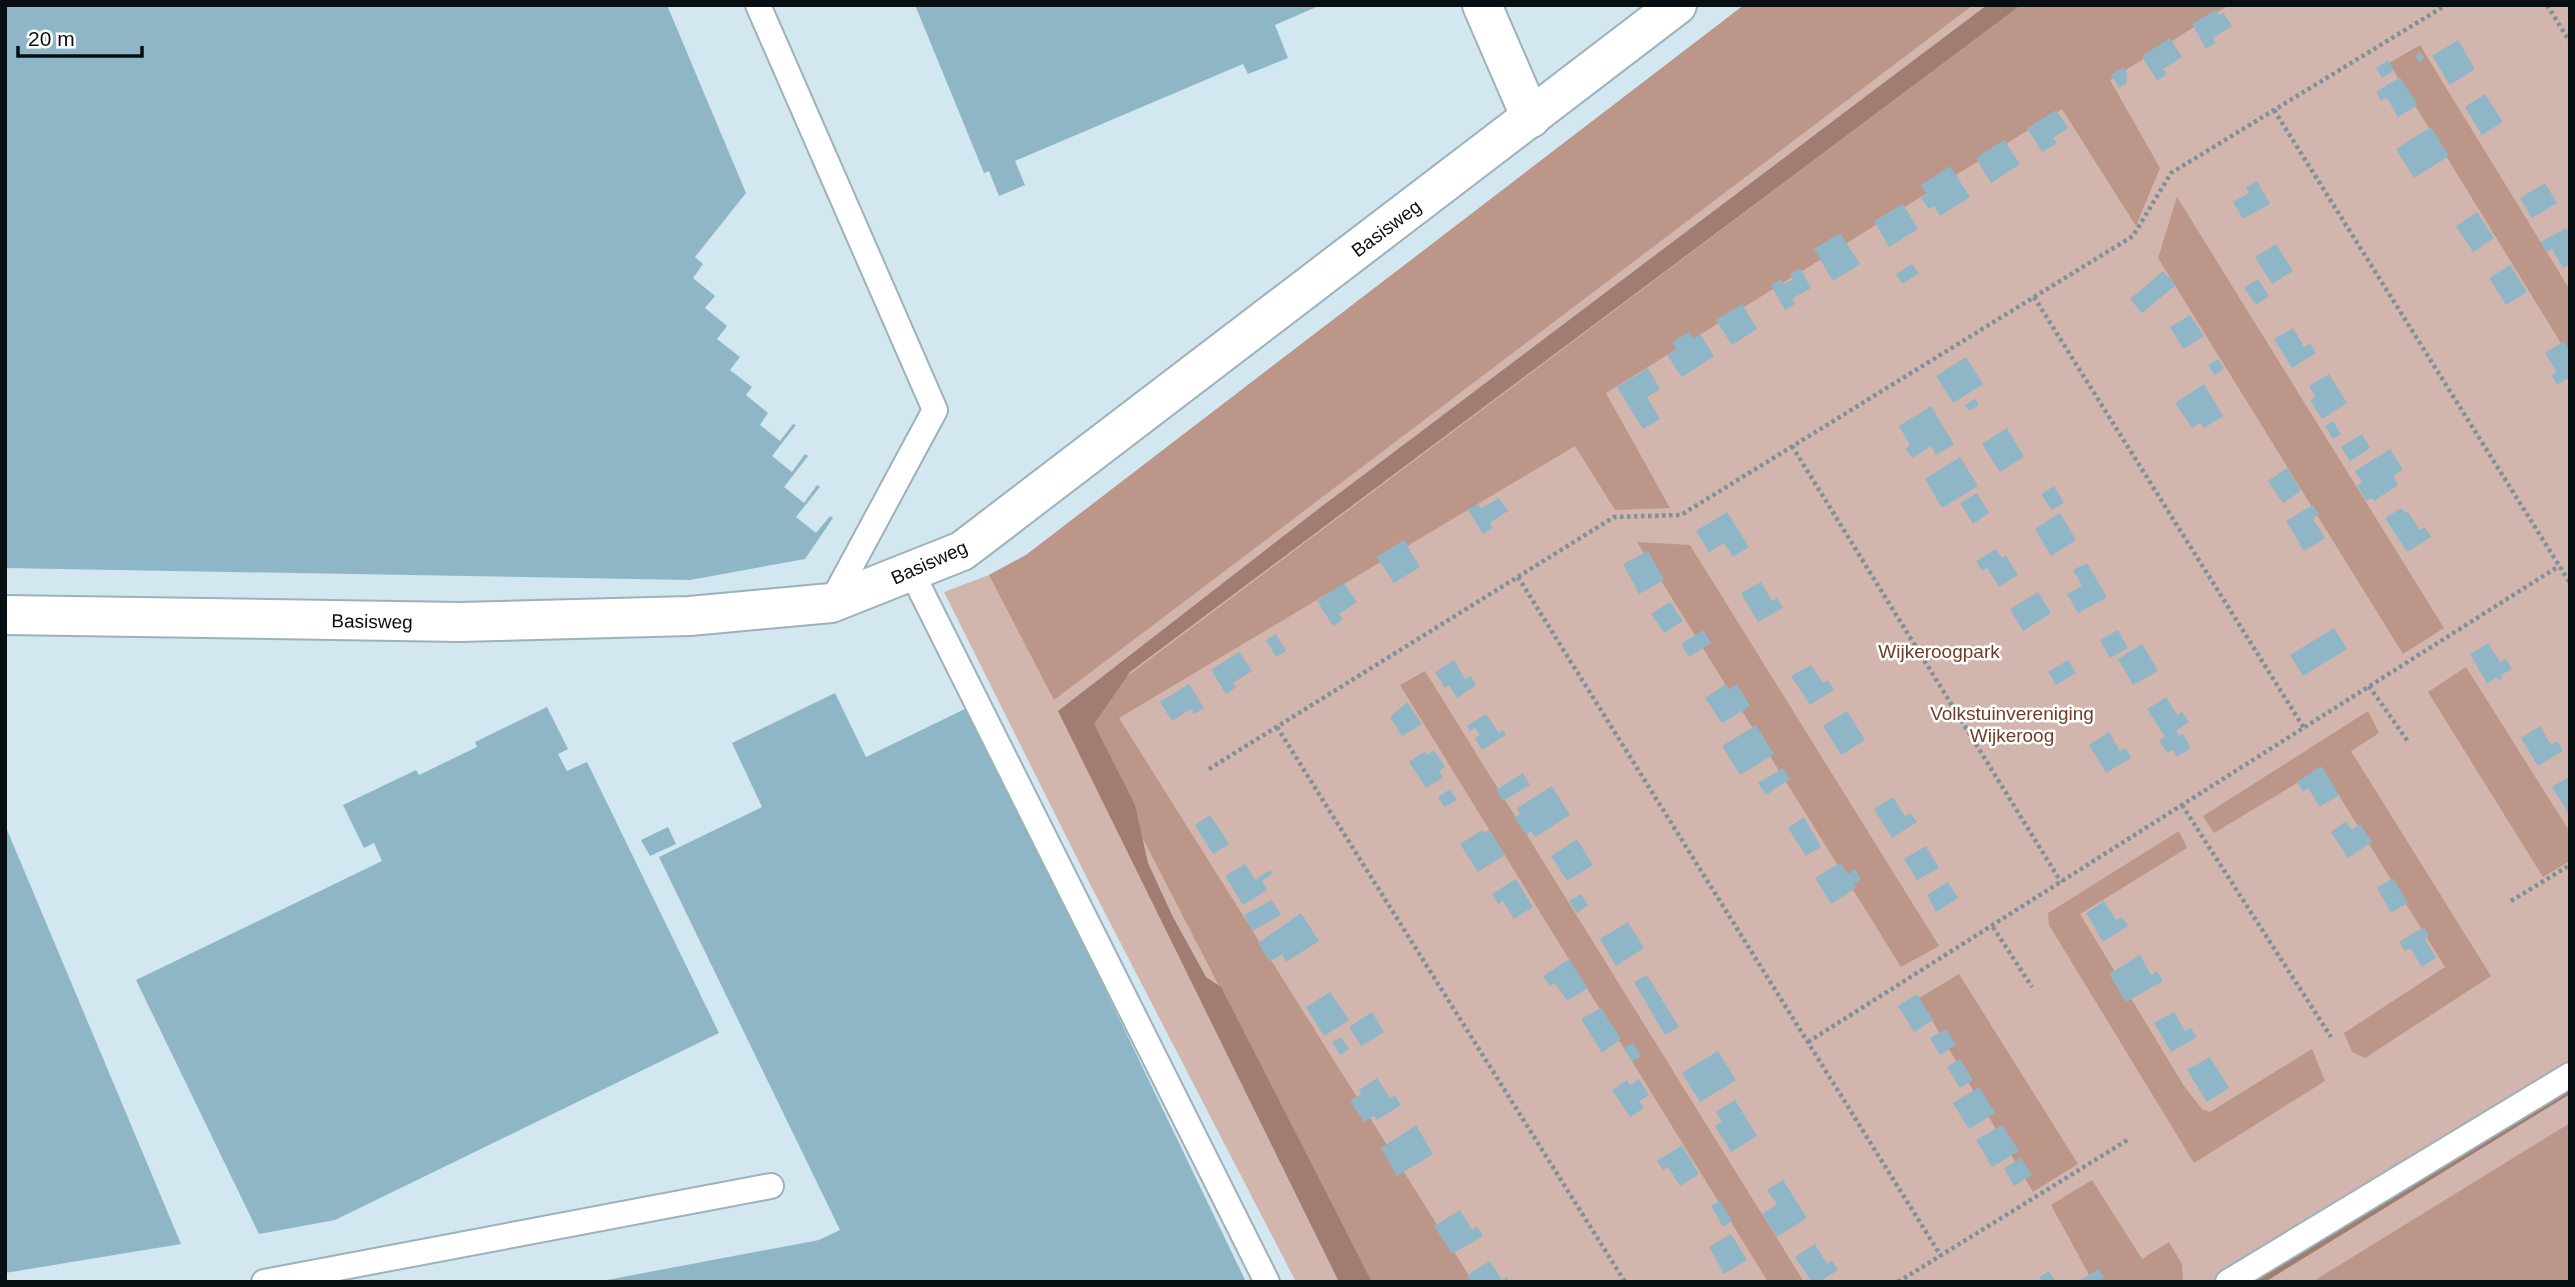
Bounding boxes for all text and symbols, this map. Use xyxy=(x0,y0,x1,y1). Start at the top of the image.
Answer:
scale bar xyxy=(18,14,142,58)
text: 20 m xyxy=(28,27,75,50)
street label: Basisweg xyxy=(1348,196,1425,261)
street label: Basisweg xyxy=(888,536,971,589)
street label: Basisweg xyxy=(331,610,413,633)
park label: Wijkeroogpark xyxy=(1878,641,2000,662)
park label: Volkstuinvereniging Wijkeroog xyxy=(1930,703,2094,746)

